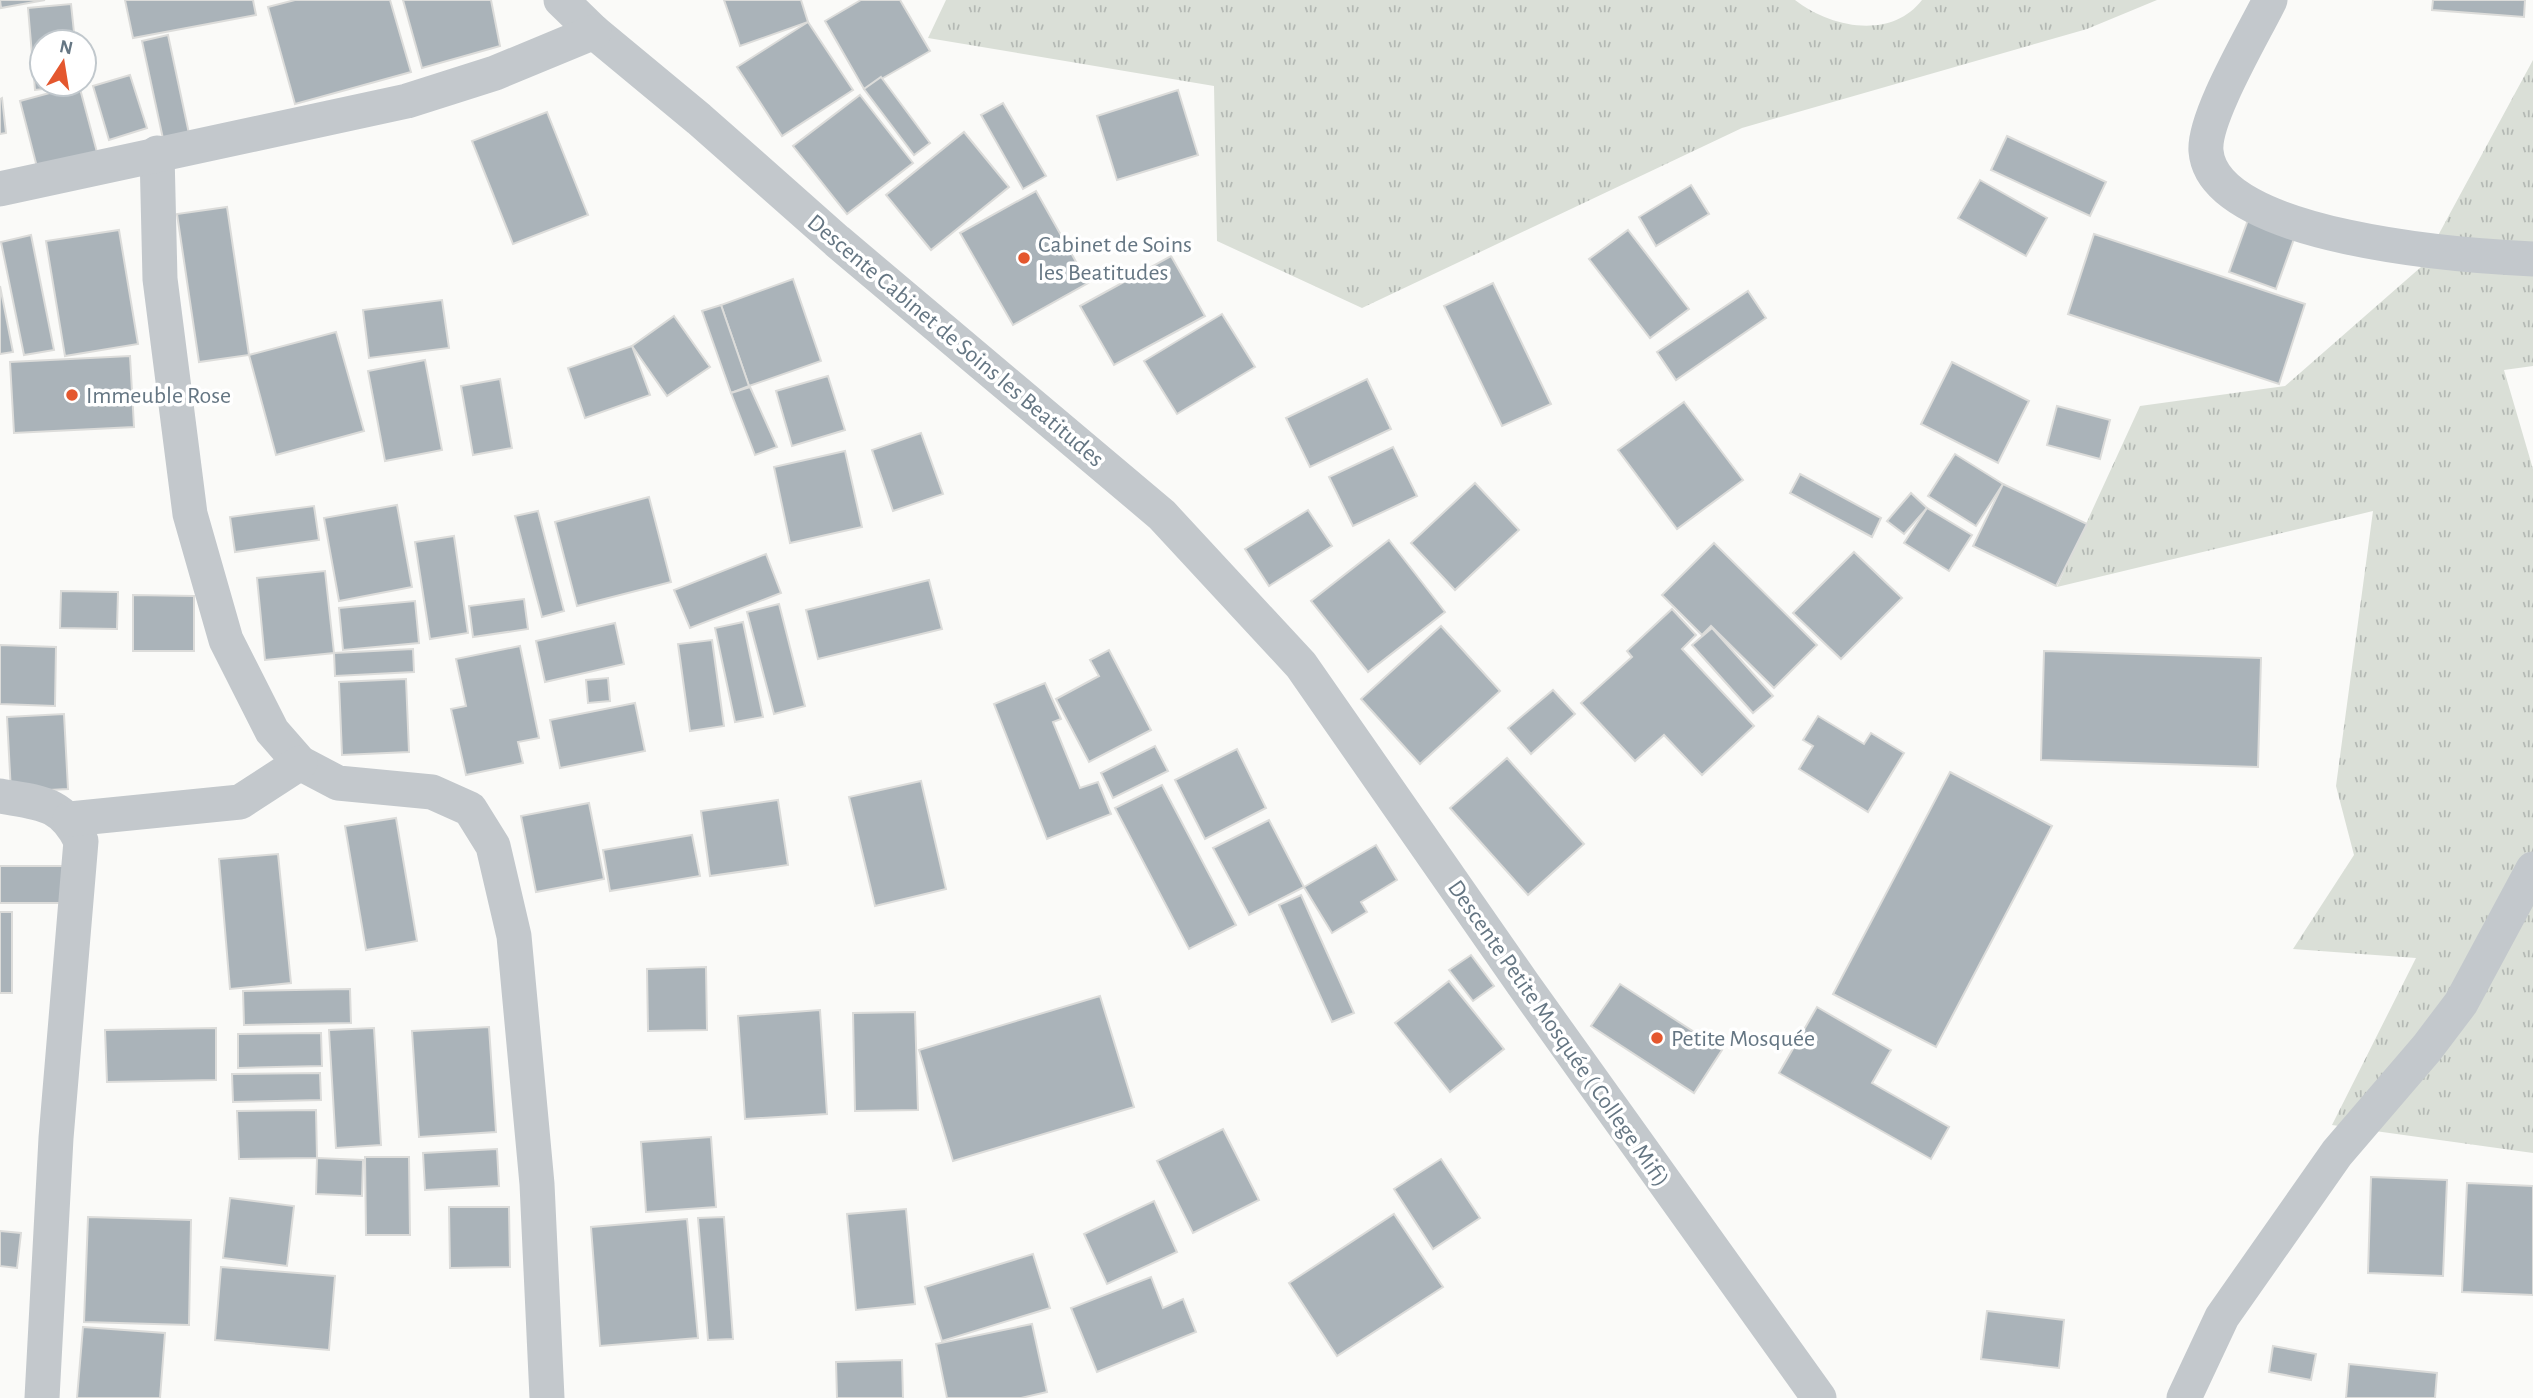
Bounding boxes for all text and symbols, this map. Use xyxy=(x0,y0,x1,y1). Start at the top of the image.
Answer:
north arrow xyxy=(28,28,98,98)
text: N xyxy=(58,37,75,59)
street label: Descente Cabinet de Soins les Beatitudes xyxy=(803,210,1108,472)
place label: Cabinet de Soins les Beatitudes xyxy=(1038,233,1192,285)
marker: Cabinet de Soins les Beatitudes xyxy=(1016,250,1032,266)
place label: Immeuble Rose xyxy=(86,384,231,408)
marker: Immeuble Rose xyxy=(64,387,80,403)
street label: Descente Petite Mosquée ( College Mifi) xyxy=(1443,876,1674,1191)
place label: Petite Mosquée xyxy=(1671,1027,1815,1051)
marker: Petite Mosquée xyxy=(1649,1030,1665,1046)

